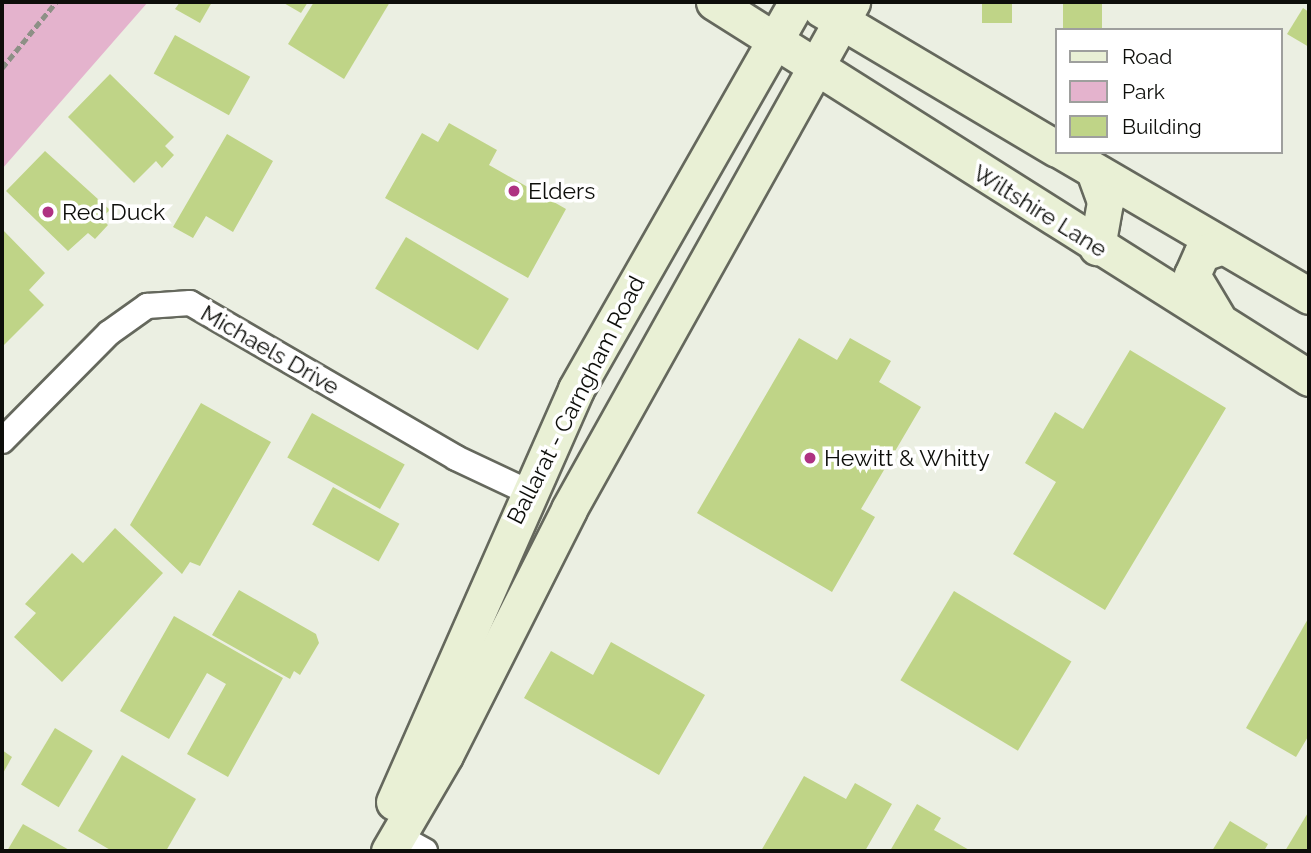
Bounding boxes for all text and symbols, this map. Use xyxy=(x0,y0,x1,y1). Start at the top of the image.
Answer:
legend xyxy=(1056,28,1283,154)
text: Road xyxy=(1122,44,1172,69)
text: Park xyxy=(1122,79,1165,104)
text: Building xyxy=(1122,114,1202,139)
street label: Wiltshire Lane xyxy=(968,159,1112,263)
place label: Elders xyxy=(528,177,595,205)
marker: Elders xyxy=(506,183,522,199)
place label: Red Duck xyxy=(62,198,165,226)
marker: Red Duck xyxy=(40,204,56,220)
street label: Ballarat - Carngham Road xyxy=(501,271,651,529)
street label: Michaels Drive xyxy=(196,299,344,401)
place label: Hewitt & Whitty xyxy=(824,444,991,472)
marker: Hewitt & Whitty xyxy=(802,450,818,466)

